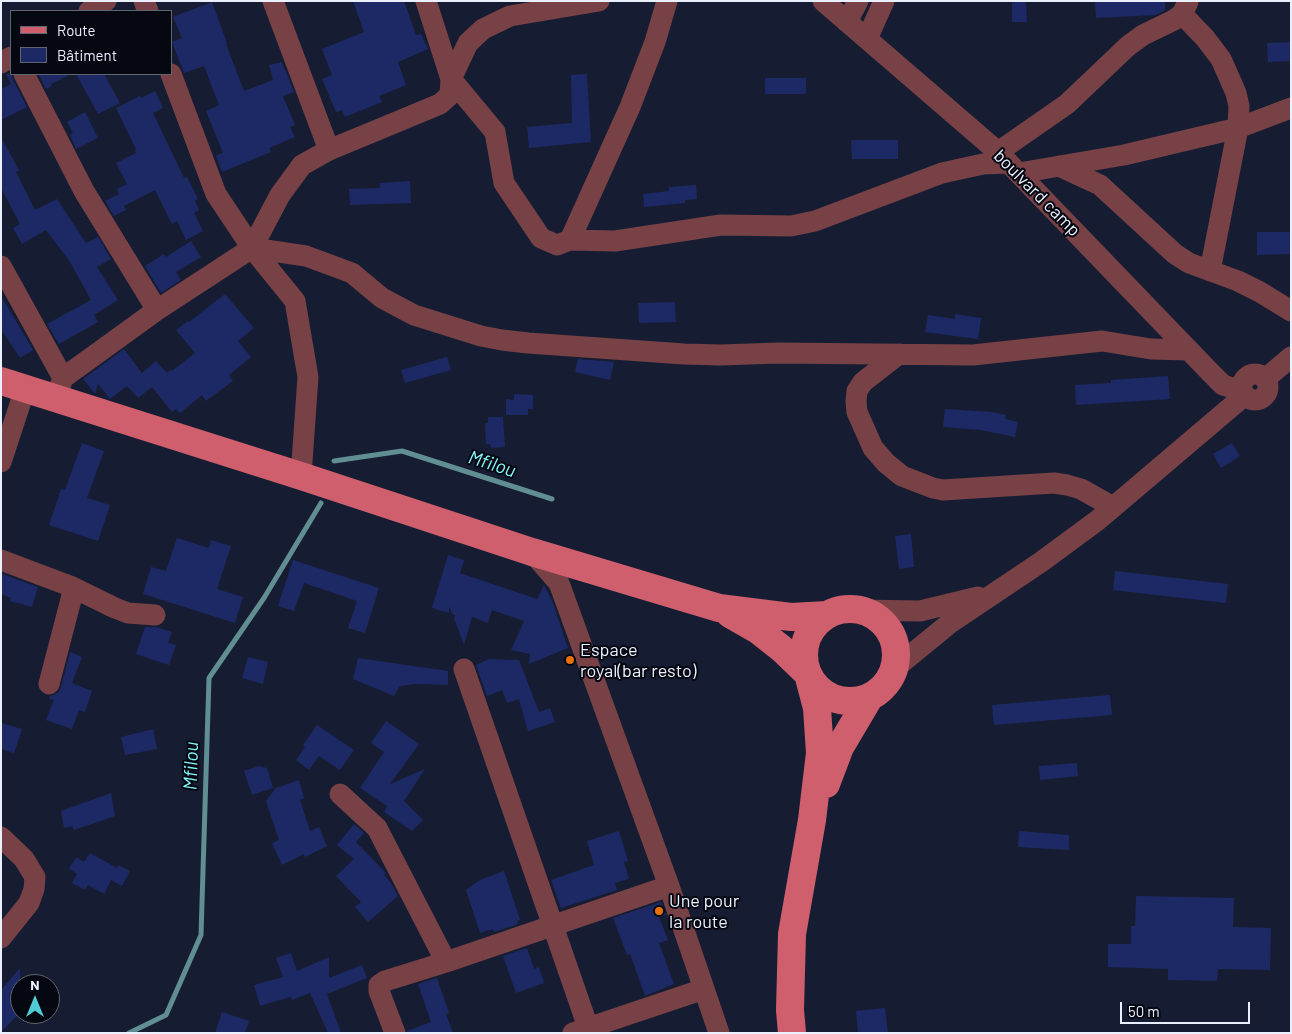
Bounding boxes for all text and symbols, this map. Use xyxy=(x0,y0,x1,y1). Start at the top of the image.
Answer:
legend xyxy=(10,10,172,75)
text: Route xyxy=(57,21,96,39)
text: Bâtiment xyxy=(57,46,117,64)
street label: boulvard camp xyxy=(989,145,1085,241)
water label: Mfilou xyxy=(465,446,519,482)
place label: Espace royal(bar resto) xyxy=(580,639,697,682)
marker: Espace royal(bar resto) xyxy=(564,654,576,666)
water label: Mfilou xyxy=(179,741,203,791)
place label: Une pour la route xyxy=(669,890,739,932)
marker: Une pour la route xyxy=(653,905,665,917)
north arrow xyxy=(10,974,60,1024)
text: N xyxy=(30,976,40,993)
scale bar xyxy=(1122,992,1252,1024)
text: 50 m xyxy=(1128,1002,1160,1020)

